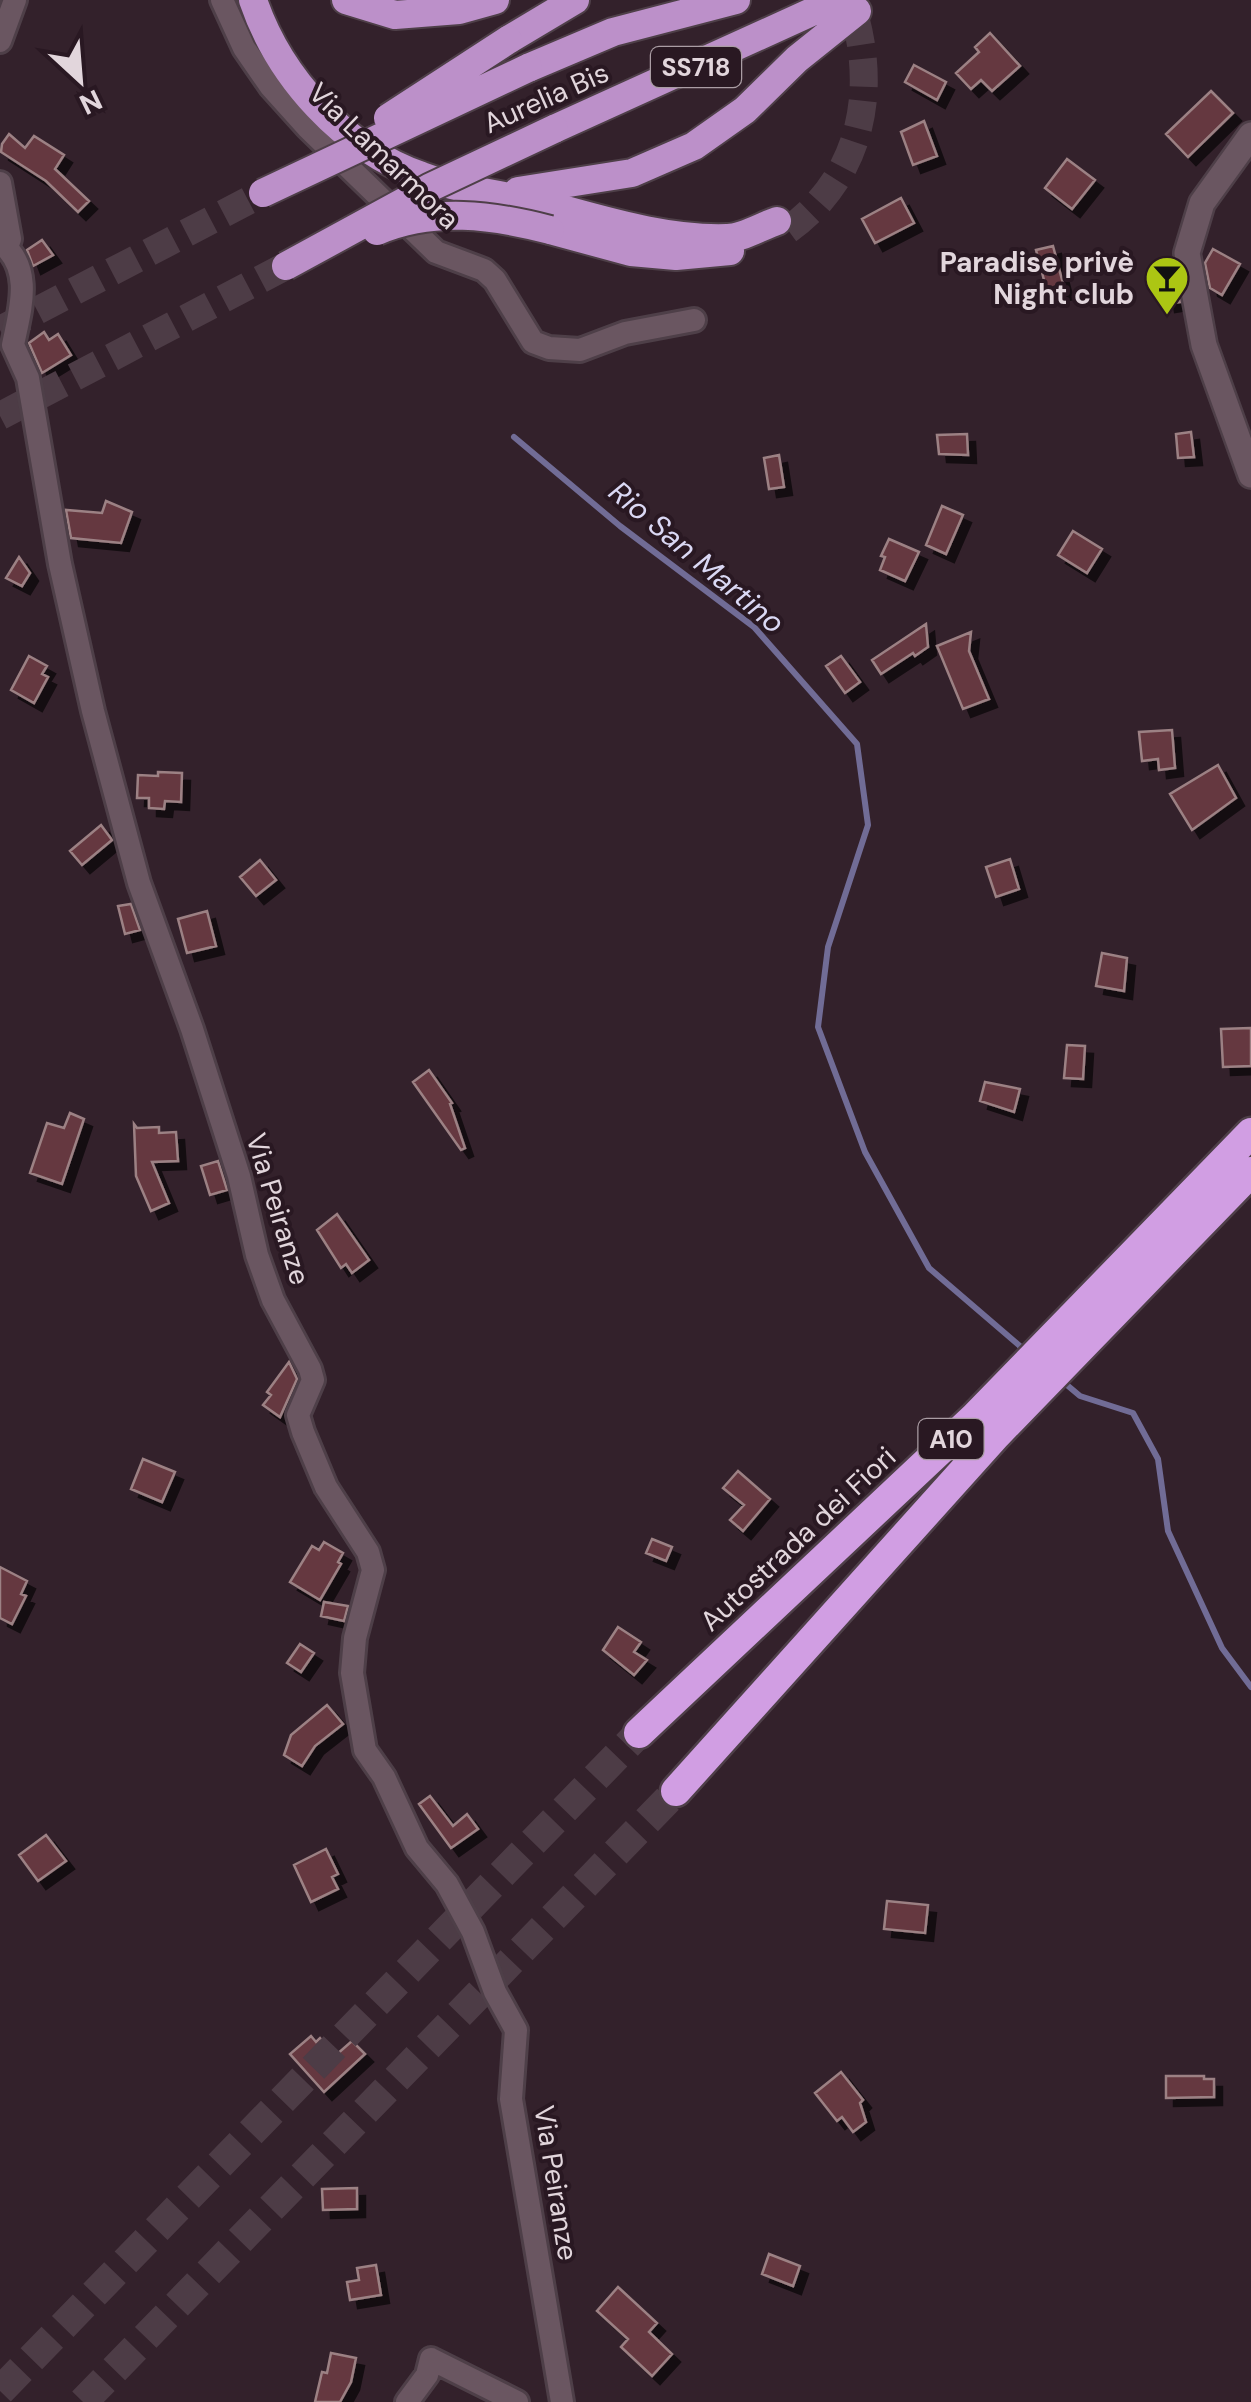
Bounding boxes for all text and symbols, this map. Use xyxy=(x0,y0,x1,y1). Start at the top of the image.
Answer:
north arrow xyxy=(30,30,130,130)
road number: SS718 xyxy=(651,47,741,87)
street label: Aurelia Bis xyxy=(478,54,614,142)
street label: Via Lamarmora xyxy=(301,75,467,237)
text: N xyxy=(73,81,108,123)
place label: Paradise privè Night club xyxy=(940,244,1134,313)
bar icon: Paradise privè Night club xyxy=(1144,255,1190,316)
water label: Rio San Martino xyxy=(601,472,793,642)
street label: Via Peiranze xyxy=(237,1129,319,1289)
road number: A10 xyxy=(918,1419,984,1459)
street label: Autostrada dei Fiori xyxy=(692,1439,904,1639)
street label: Via Peiranze xyxy=(525,2103,587,2263)

